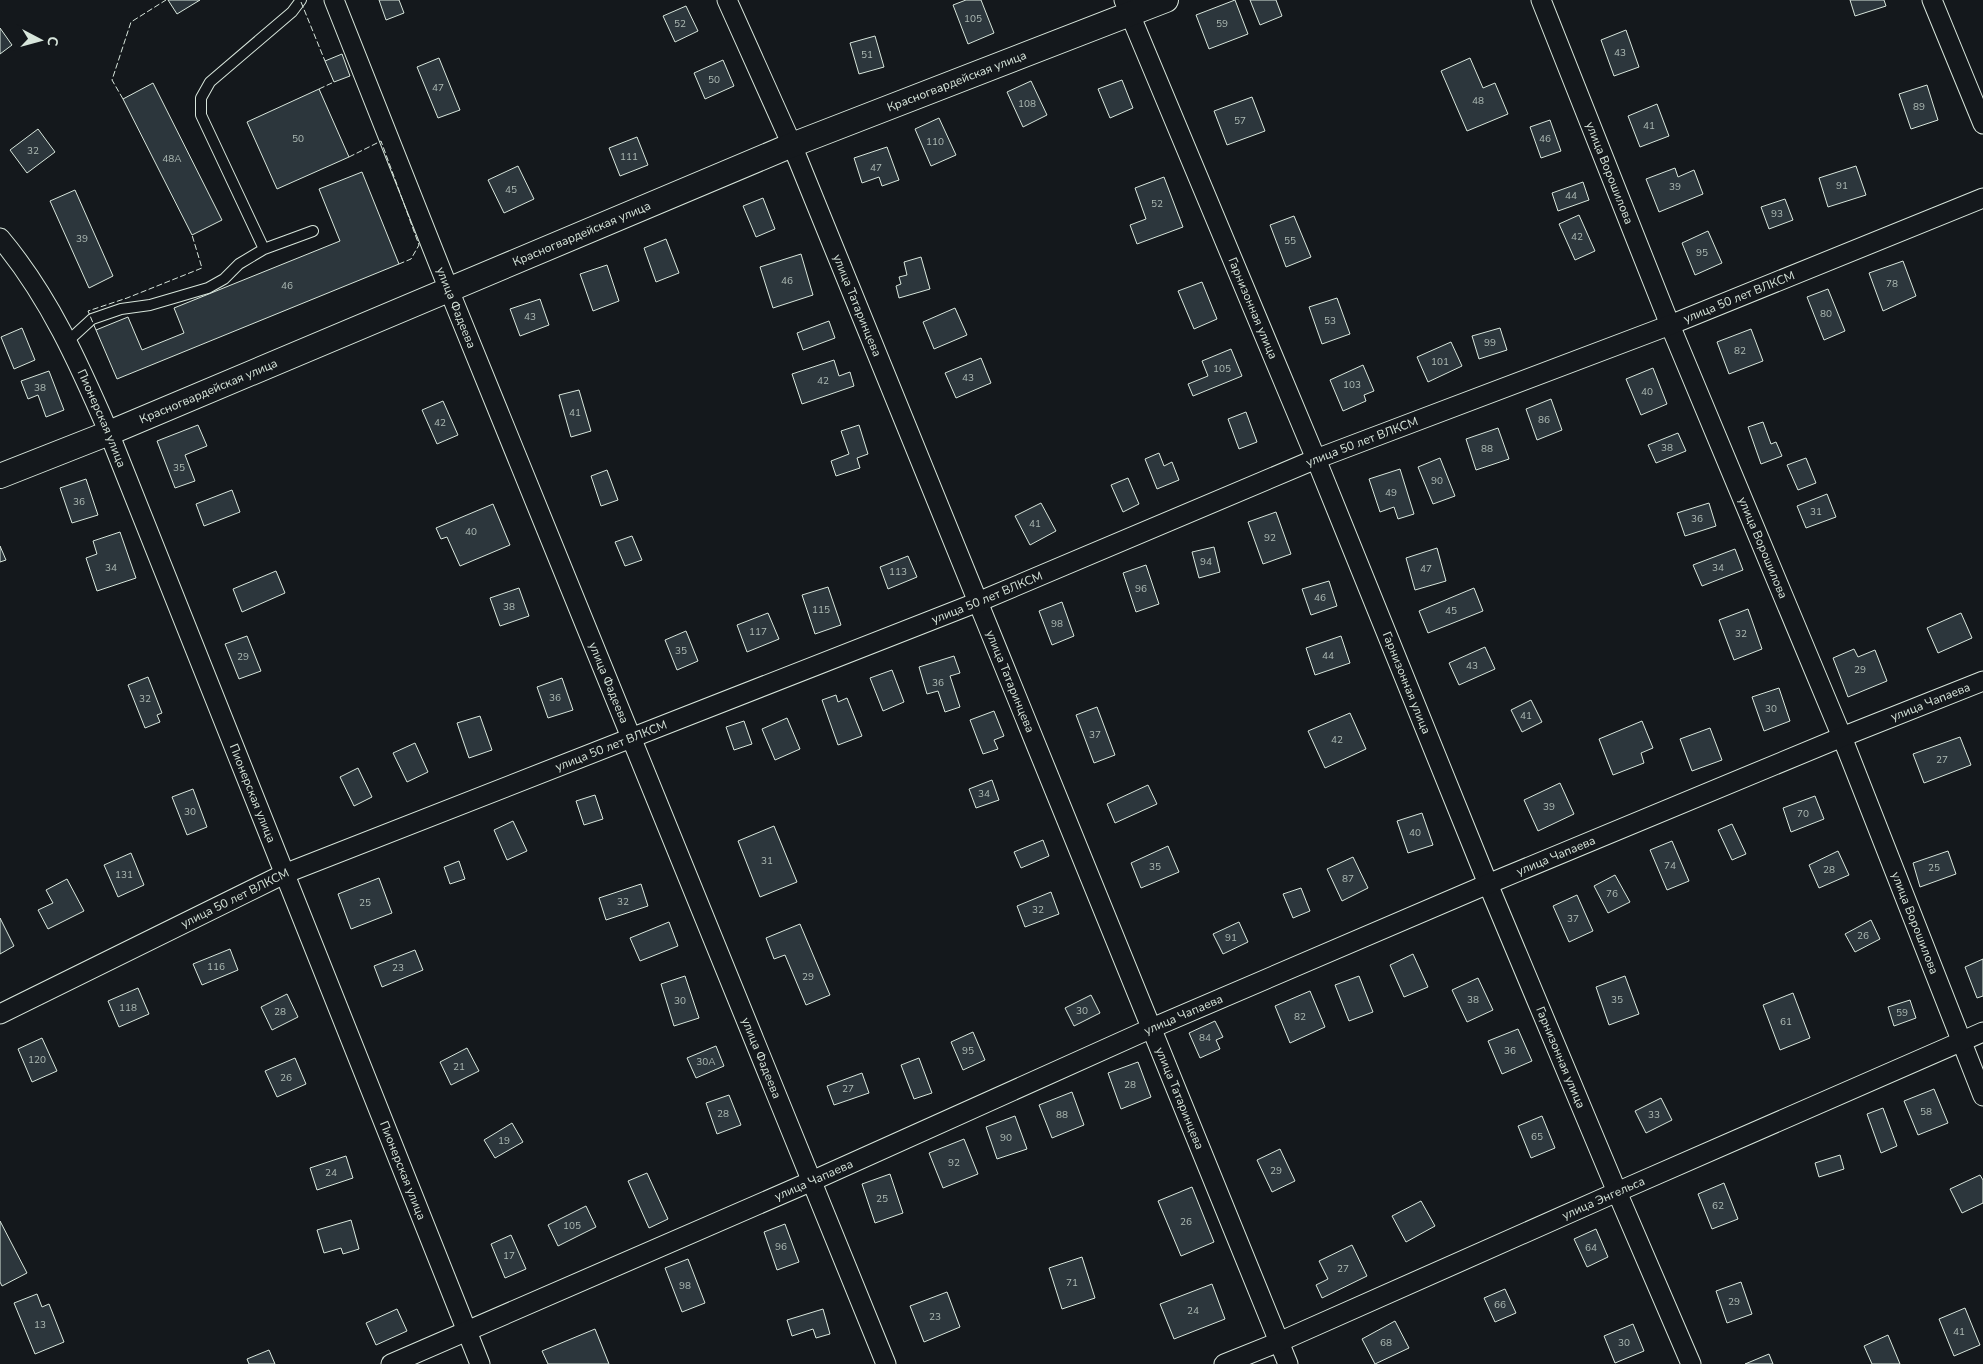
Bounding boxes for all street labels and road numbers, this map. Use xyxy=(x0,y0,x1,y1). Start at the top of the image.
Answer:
street label: Красногвардейская улица xyxy=(885,47,1029,115)
street label: улица Ворошилова xyxy=(1582,119,1637,226)
street label: Красногвардейская улица xyxy=(510,198,653,270)
street label: улица Татаринцева xyxy=(829,252,885,359)
street label: Гарнизонная улица xyxy=(1224,255,1281,361)
street label: улица Фадеева xyxy=(433,265,480,351)
street label: улица 50 лет ВЛКСМ xyxy=(1681,267,1797,327)
street label: Красногвардейская улица xyxy=(137,355,280,427)
street label: Пионерская улица xyxy=(74,367,130,470)
street label: улица 50 лет ВЛКСМ xyxy=(1303,413,1420,470)
street label: улица Ворошилова xyxy=(1735,494,1791,601)
street label: улица 50 лет ВЛКСМ xyxy=(929,568,1045,627)
street label: улица Татаринцева xyxy=(982,628,1038,735)
street label: Гарнизонная улица xyxy=(1379,629,1434,736)
street label: улица Фадеева xyxy=(585,640,633,726)
street label: улица Чапаева xyxy=(1888,679,1973,725)
street label: улица 50 лет ВЛКСМ xyxy=(553,717,669,775)
street label: Пионерская улица xyxy=(226,741,279,845)
street label: улица Чапаева xyxy=(1514,832,1598,879)
street label: улица 50 лет ВЛКСМ xyxy=(178,865,292,932)
street label: улица Ворошилова xyxy=(1888,869,1942,977)
street label: улица Чапаева xyxy=(1141,991,1225,1039)
street label: Гарнизонная улица xyxy=(1532,1004,1589,1111)
street label: улица Фадеева xyxy=(738,1015,785,1101)
street label: улица Татаринцева xyxy=(1152,1045,1208,1152)
street label: Пионерская улица xyxy=(376,1119,430,1222)
street label: улица Чапаева xyxy=(772,1156,855,1204)
street label: улица Энгельса xyxy=(1559,1173,1647,1223)

